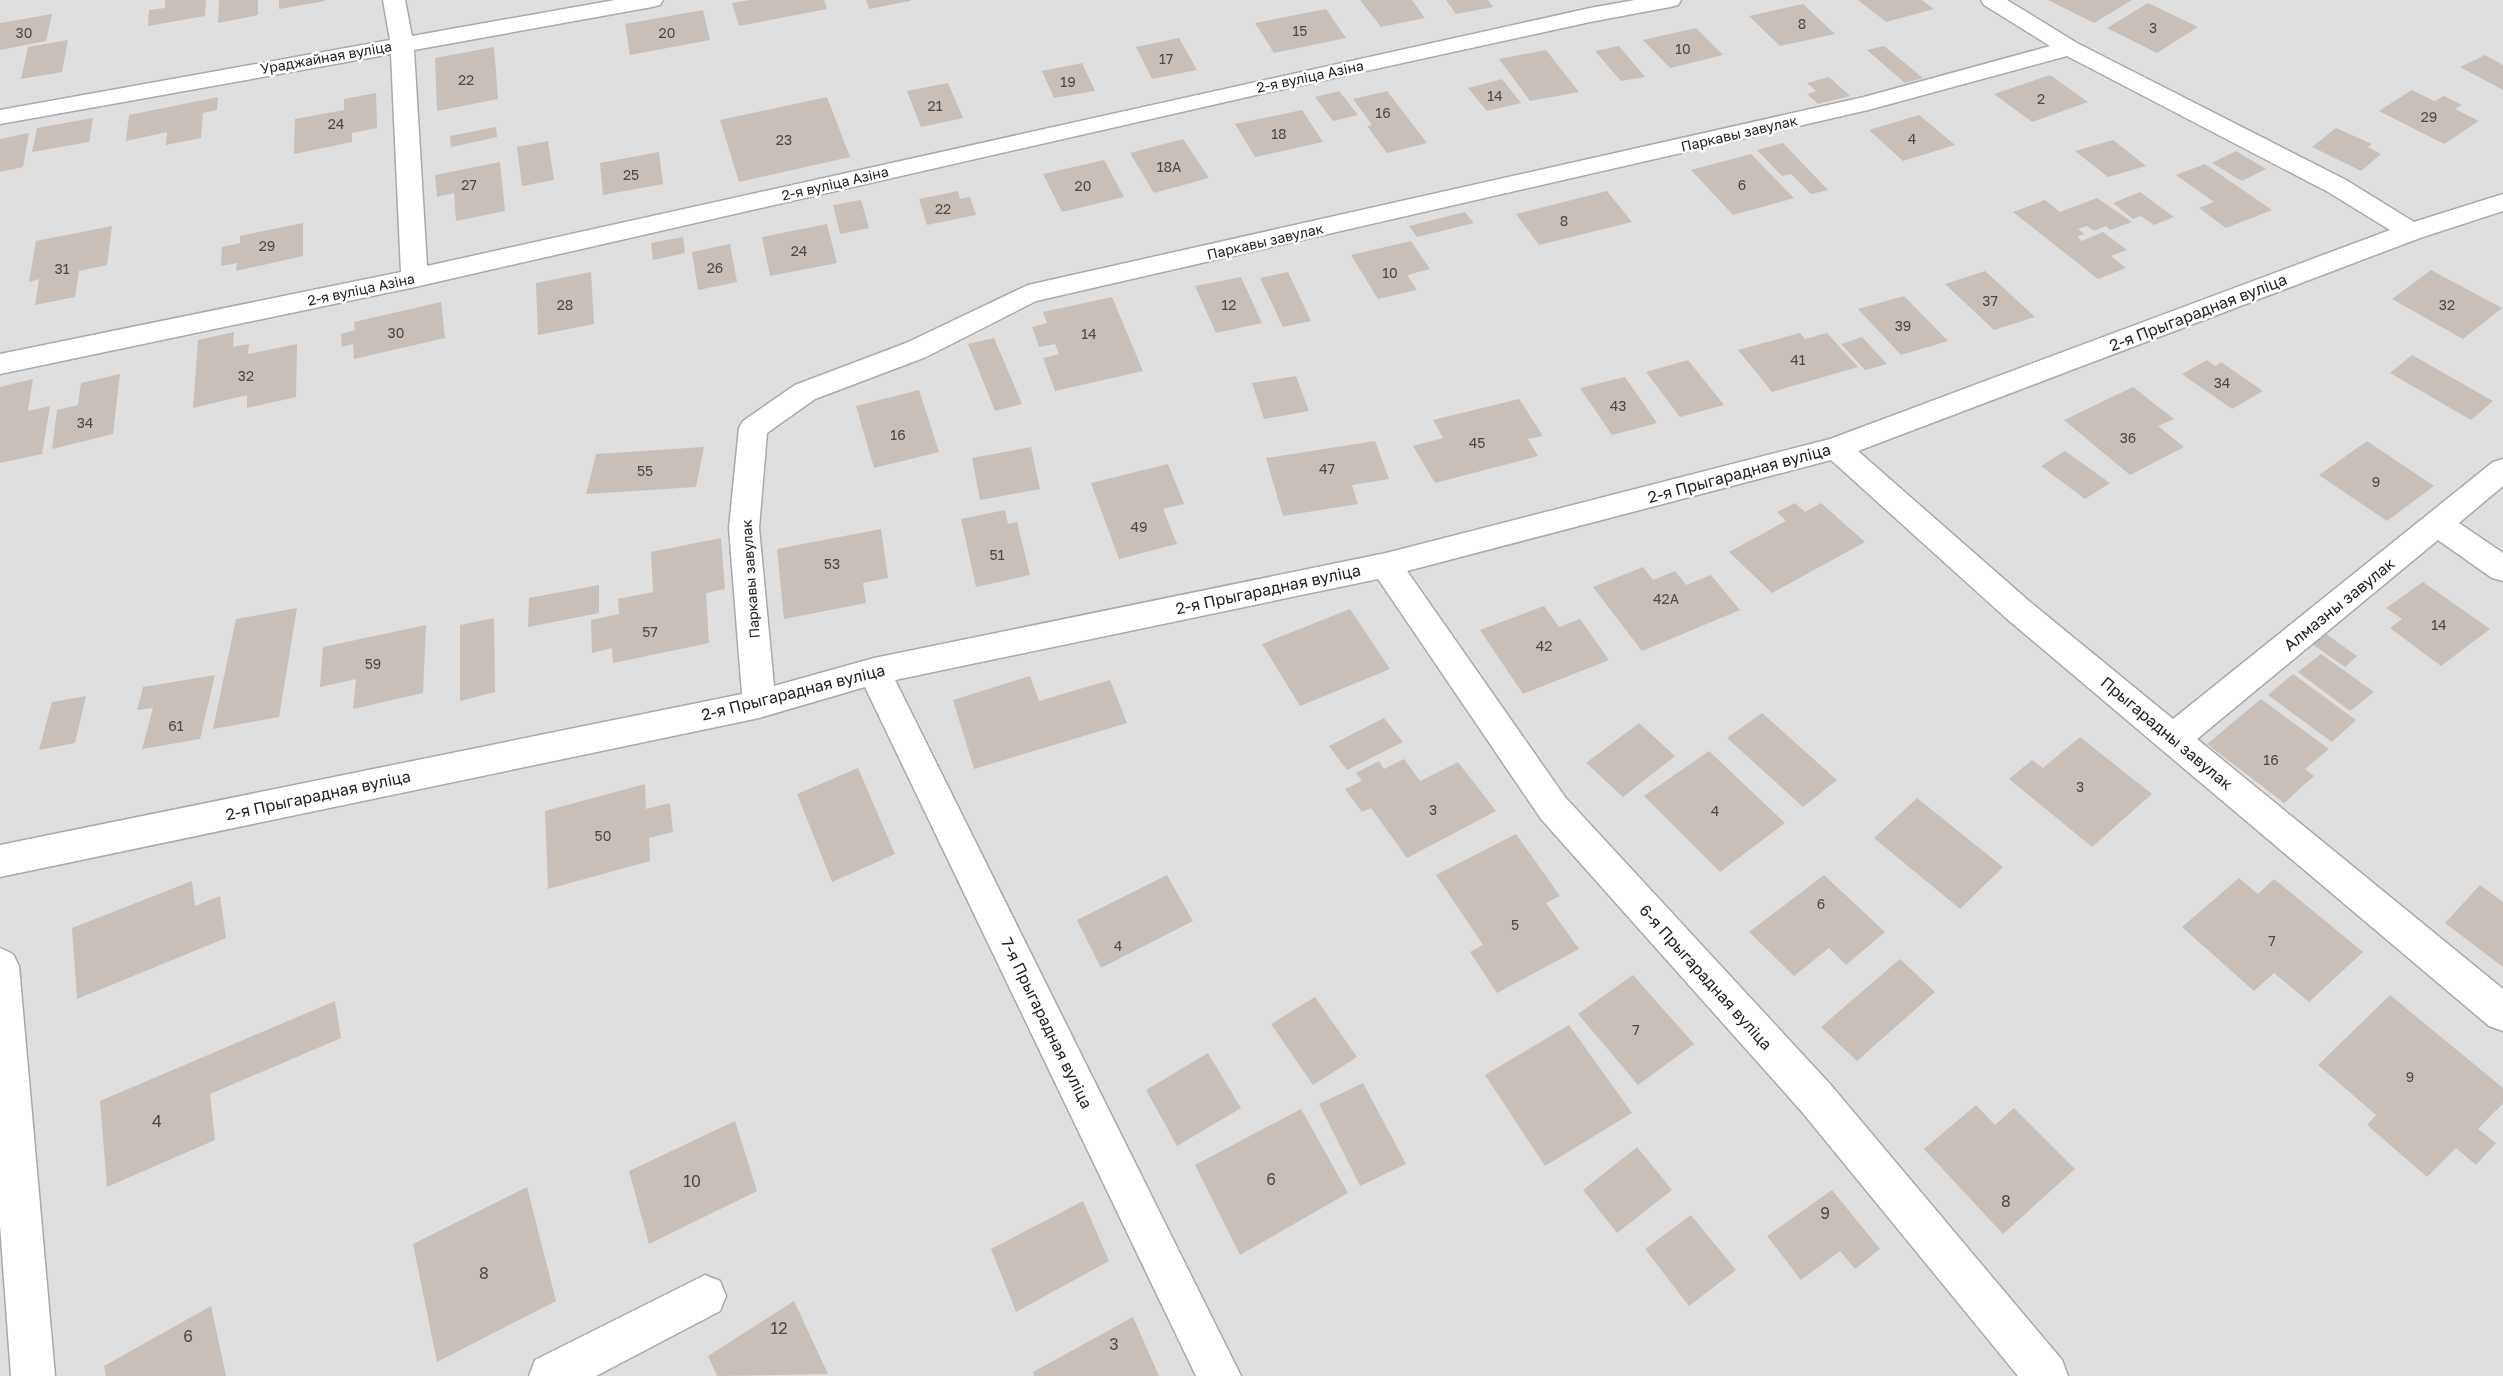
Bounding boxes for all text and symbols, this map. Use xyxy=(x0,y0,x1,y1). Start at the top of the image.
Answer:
house number: 8 xyxy=(1798,15,1806,32)
house number: 3 xyxy=(2149,19,2157,36)
house number: 15 xyxy=(1293,22,1307,39)
house number: 30 xyxy=(16,24,32,41)
house number: 20 xyxy=(659,24,675,41)
street label: Ураджайная вуліца xyxy=(259,37,393,77)
house number: 10 xyxy=(1675,40,1691,57)
house number: 17 xyxy=(1159,50,1173,67)
street label: 2-я вуліца Азіна xyxy=(1255,56,1365,96)
house number: 22 xyxy=(458,71,474,88)
house number: 19 xyxy=(1060,73,1076,90)
house number: 14 xyxy=(1487,87,1503,104)
house number: 2 xyxy=(2037,90,2045,107)
house number: 21 xyxy=(928,97,943,114)
house number: 16 xyxy=(1375,104,1391,121)
house number: 29 xyxy=(2421,108,2437,125)
street label: Паркавы завулак xyxy=(1679,111,1799,155)
house number: 24 xyxy=(328,115,344,132)
house number: 18 xyxy=(1271,125,1287,142)
house number: 4 xyxy=(1908,130,1916,147)
house number: 23 xyxy=(776,131,792,148)
house number: 18А xyxy=(1157,158,1182,175)
street label: 2-я вуліца Азіна xyxy=(780,162,890,204)
house number: 25 xyxy=(623,166,639,183)
house number: 27 xyxy=(461,176,477,193)
house number: 6 xyxy=(1738,176,1746,193)
house number: 20 xyxy=(1075,177,1091,194)
house number: 22 xyxy=(935,200,951,217)
house number: 8 xyxy=(1560,212,1568,229)
street label: Паркавы завулак xyxy=(1205,219,1325,263)
house number: 29 xyxy=(259,237,275,254)
house number: 24 xyxy=(791,242,807,259)
house number: 26 xyxy=(707,259,723,276)
house number: 31 xyxy=(55,260,70,277)
house number: 10 xyxy=(1382,264,1398,281)
street label: 2-я вуліца Азіна xyxy=(306,269,416,309)
street label: 2-я Прыгарадная вуліца xyxy=(2106,269,2290,355)
house number: 37 xyxy=(1982,292,1998,309)
house number: 28 xyxy=(557,296,573,313)
house number: 12 xyxy=(1222,296,1236,313)
house number: 32 xyxy=(2439,296,2455,313)
house number: 39 xyxy=(1895,317,1911,334)
house number: 30 xyxy=(388,324,404,341)
house number: 14 xyxy=(1081,325,1097,342)
house number: 41 xyxy=(1790,351,1806,368)
house number: 32 xyxy=(238,367,254,384)
house number: 34 xyxy=(2214,374,2230,391)
house number: 43 xyxy=(1610,397,1626,414)
house number: 34 xyxy=(77,414,93,431)
house number: 16 xyxy=(890,426,906,443)
house number: 36 xyxy=(2120,429,2136,446)
house number: 45 xyxy=(1469,434,1485,451)
street label: 2-я Прыгарадная вуліца xyxy=(1645,439,1833,507)
house number: 47 xyxy=(1319,460,1335,477)
house number: 55 xyxy=(637,462,653,479)
house number: 9 xyxy=(2372,473,2380,490)
house number: 49 xyxy=(1130,518,1148,535)
street label: Паркавы завулак xyxy=(737,519,763,639)
house number: 51 xyxy=(990,546,1005,563)
street label: Алмазны завулак xyxy=(2279,553,2399,655)
house number: 53 xyxy=(824,555,840,572)
street label: 2-я Прыгарадная вуліца xyxy=(1174,560,1362,618)
house number: 42А xyxy=(1653,590,1680,607)
house number: 14 xyxy=(2431,616,2447,633)
house number: 57 xyxy=(642,623,658,640)
house number: 42 xyxy=(1536,637,1552,654)
house number: 59 xyxy=(365,655,381,672)
street label: 2-я Прыгарадная вуліца xyxy=(699,659,887,725)
street label: Прыгарадны завулак xyxy=(2097,672,2237,794)
house number: 61 xyxy=(168,717,184,734)
house number: 16 xyxy=(2263,751,2279,768)
street label: 2-я Прыгарадная вуліца xyxy=(224,766,412,824)
house number: 3 xyxy=(2076,778,2084,795)
house number: 3 xyxy=(1429,801,1437,818)
house number: 4 xyxy=(1711,802,1719,819)
house number: 50 xyxy=(595,827,611,844)
house number: 6 xyxy=(1817,895,1825,912)
street label: 6-я Прыгарадная вуліца xyxy=(1635,900,1777,1054)
house number: 5 xyxy=(1511,916,1519,933)
house number: 7 xyxy=(2268,932,2276,949)
street label: 7-я Прыгарадная вуліца xyxy=(997,934,1097,1112)
house number: 4 xyxy=(1114,937,1122,954)
house number: 7 xyxy=(1632,1021,1640,1038)
house number: 9 xyxy=(2406,1068,2414,1085)
house number: 4 xyxy=(152,1111,162,1131)
house number: 6 xyxy=(1266,1169,1276,1189)
house number: 10 xyxy=(683,1171,701,1191)
house number: 8 xyxy=(2001,1191,2011,1211)
house number: 9 xyxy=(1820,1203,1830,1223)
house number: 8 xyxy=(479,1263,489,1283)
house number: 12 xyxy=(770,1318,788,1338)
house number: 6 xyxy=(183,1326,193,1346)
house number: 3 xyxy=(1109,1334,1119,1354)

